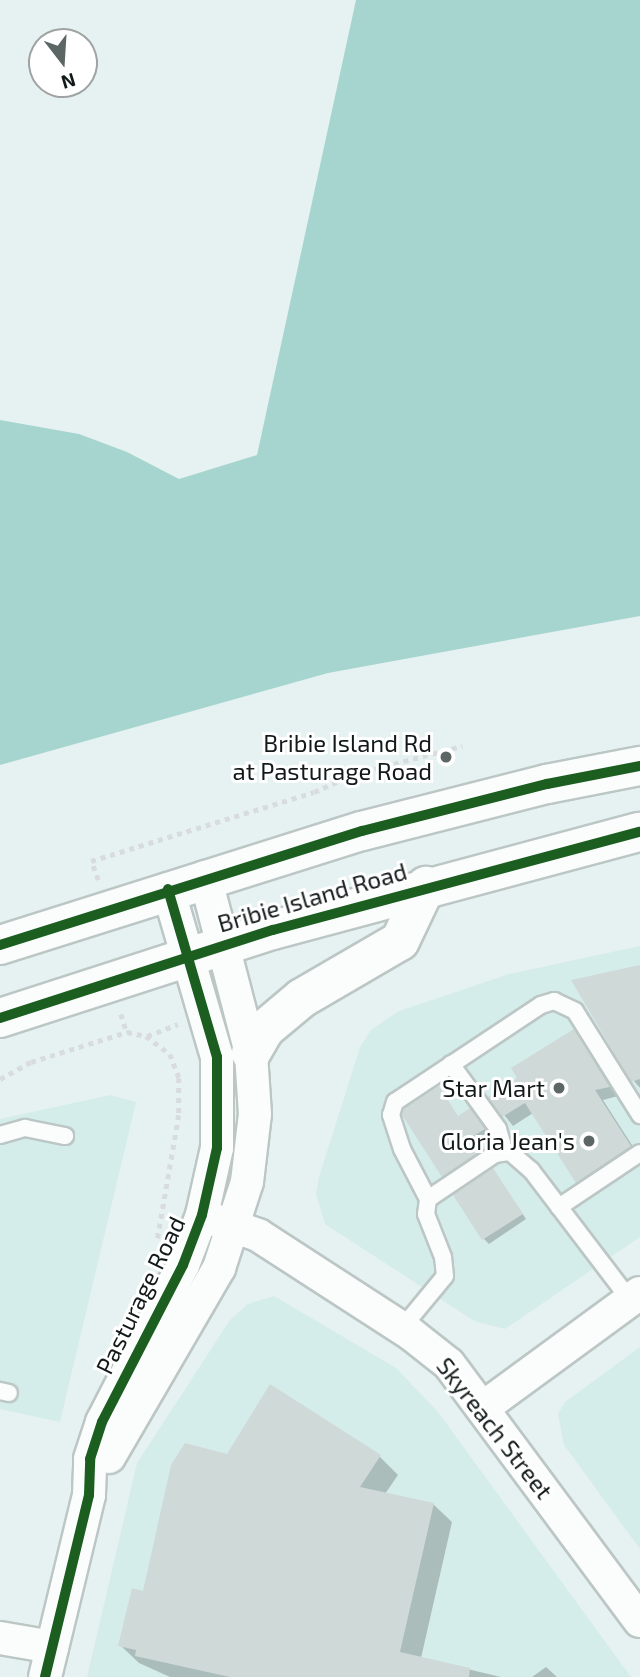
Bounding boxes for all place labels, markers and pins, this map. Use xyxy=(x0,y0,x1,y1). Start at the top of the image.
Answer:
place label: Bribie Island Rd at Pasturage Road xyxy=(232,729,432,785)
marker: Bribie Island Rd at Pasturage Road xyxy=(438,749,454,765)
place label: Star Mart xyxy=(441,1074,545,1102)
marker: Star Mart xyxy=(551,1080,567,1096)
place label: Gloria Jean's xyxy=(440,1127,575,1155)
marker: Gloria Jean's xyxy=(581,1133,597,1149)

